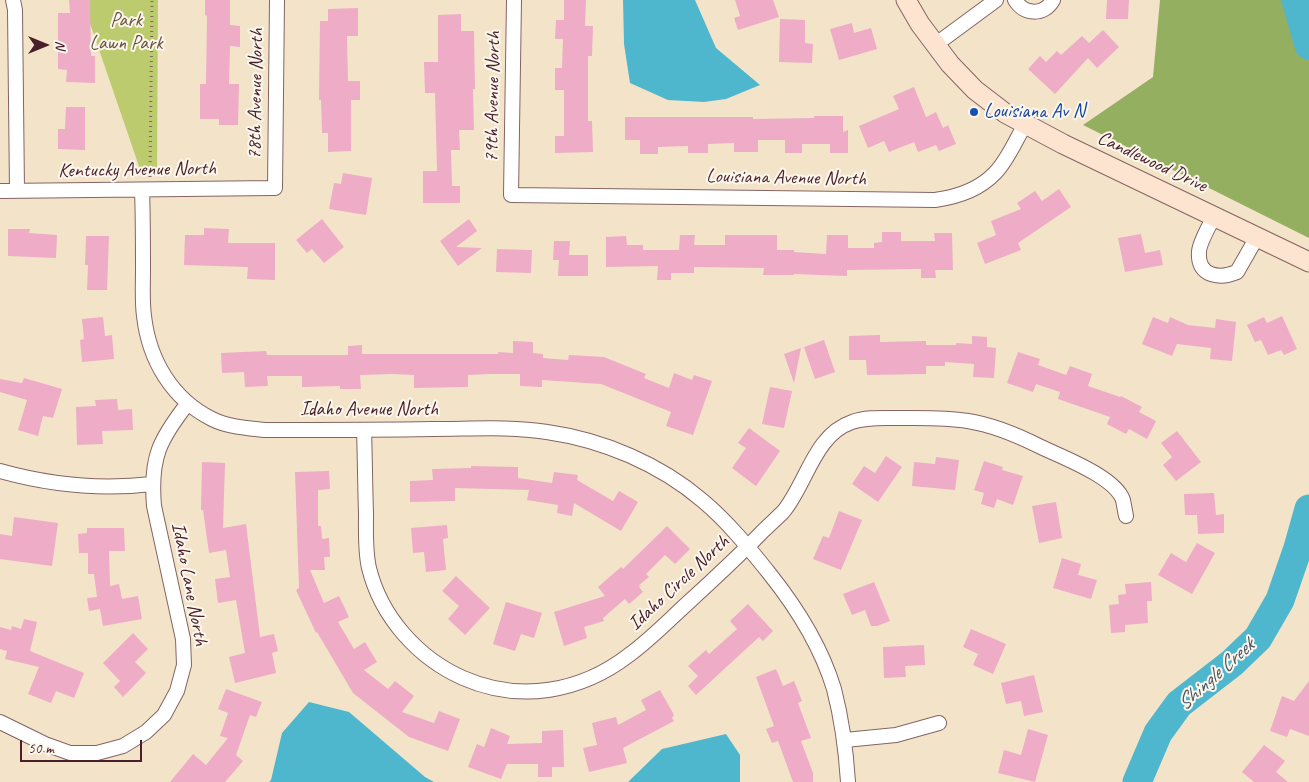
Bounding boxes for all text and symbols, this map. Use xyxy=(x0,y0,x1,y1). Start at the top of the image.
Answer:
park label: Park Lawn Park xyxy=(90,9,162,56)
north arrow xyxy=(20,20,70,70)
street label: 78th Avenue North xyxy=(243,28,269,160)
street label: 79th Avenue North xyxy=(480,31,506,163)
text: N xyxy=(52,41,69,49)
place label: Louisiana Av N xyxy=(984,100,1085,124)
marker: Louisiana Av N xyxy=(968,106,980,118)
street label: Candlewood Drive xyxy=(1093,126,1211,198)
street label: Kentucky Avenue North xyxy=(58,157,216,183)
street label: Louisiana Avenue North xyxy=(706,165,866,191)
street label: Idaho Avenue North xyxy=(300,398,438,422)
street label: Idaho Lane North xyxy=(165,520,213,648)
street label: Idaho Circle North xyxy=(623,530,735,636)
water label: Shingle Creek xyxy=(1172,634,1260,716)
scale bar xyxy=(22,730,145,762)
text: 50 m xyxy=(28,739,54,758)

